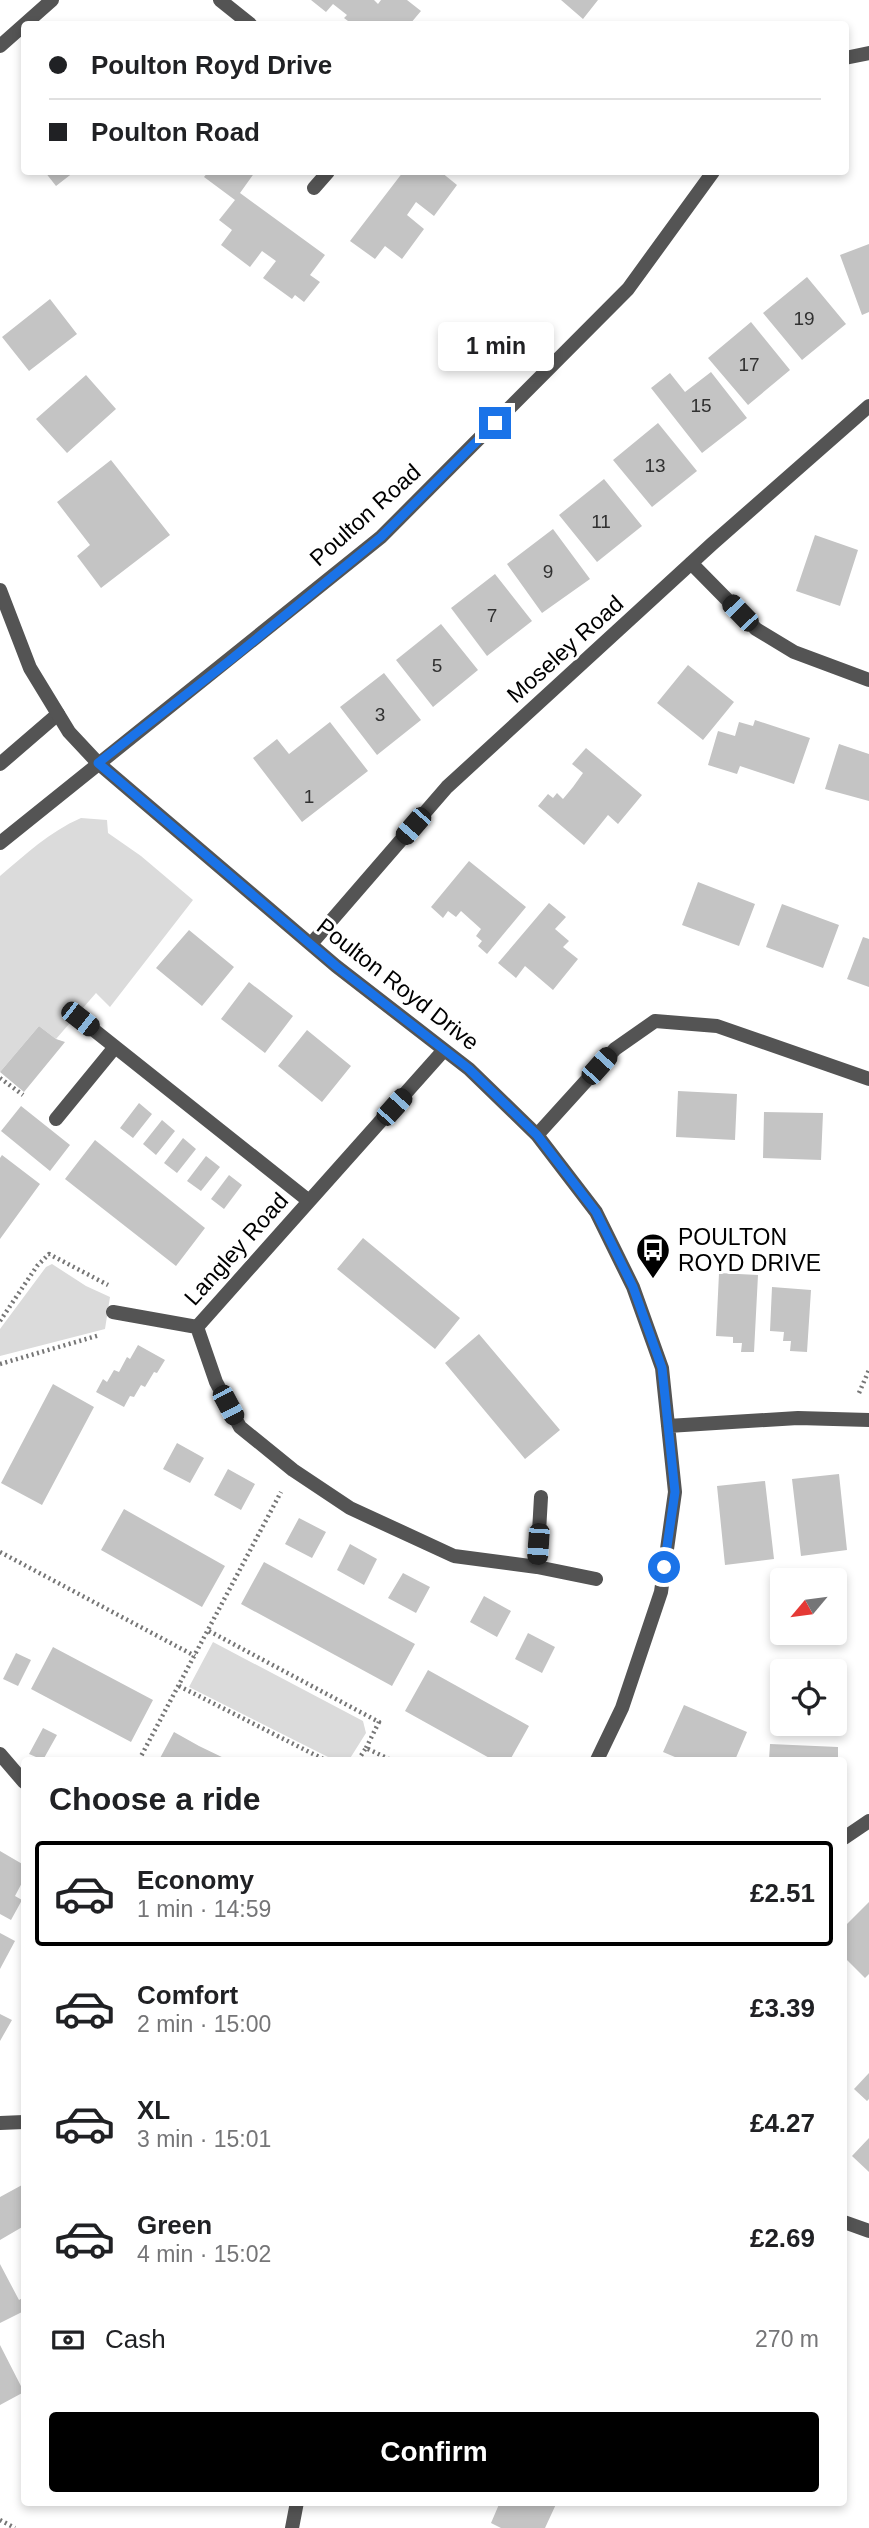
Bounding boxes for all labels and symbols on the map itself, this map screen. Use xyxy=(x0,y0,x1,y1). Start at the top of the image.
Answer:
house number: 19 xyxy=(793,308,815,329)
callout: 1 min xyxy=(437,322,553,370)
house number: 17 xyxy=(738,354,760,375)
house number: 15 xyxy=(690,395,712,416)
route end xyxy=(479,407,511,439)
house number: 13 xyxy=(644,455,666,476)
street label: Poulton Road xyxy=(305,459,425,571)
house number: 11 xyxy=(591,511,611,532)
house number: 9 xyxy=(543,561,553,582)
street label: Moseley Road xyxy=(502,590,628,708)
car xyxy=(718,591,763,635)
house number: 7 xyxy=(487,605,497,626)
house number: 5 xyxy=(432,655,442,676)
house number: 3 xyxy=(375,704,385,725)
house number: 1 xyxy=(304,786,314,807)
car xyxy=(392,803,435,849)
street label: Poulton Royd Drive xyxy=(312,913,484,1055)
car xyxy=(57,998,104,1040)
car xyxy=(578,1043,621,1089)
car xyxy=(373,1084,416,1130)
street label: Langley Road xyxy=(179,1188,293,1310)
place label: POULTON ROYD DRIVE xyxy=(678,1224,821,1276)
bus stop icon: POULTON ROYD DRIVE xyxy=(634,1231,672,1280)
car xyxy=(209,1382,248,1428)
car xyxy=(527,1522,550,1566)
route start xyxy=(648,1551,680,1583)
north arrow xyxy=(770,1568,847,1645)

